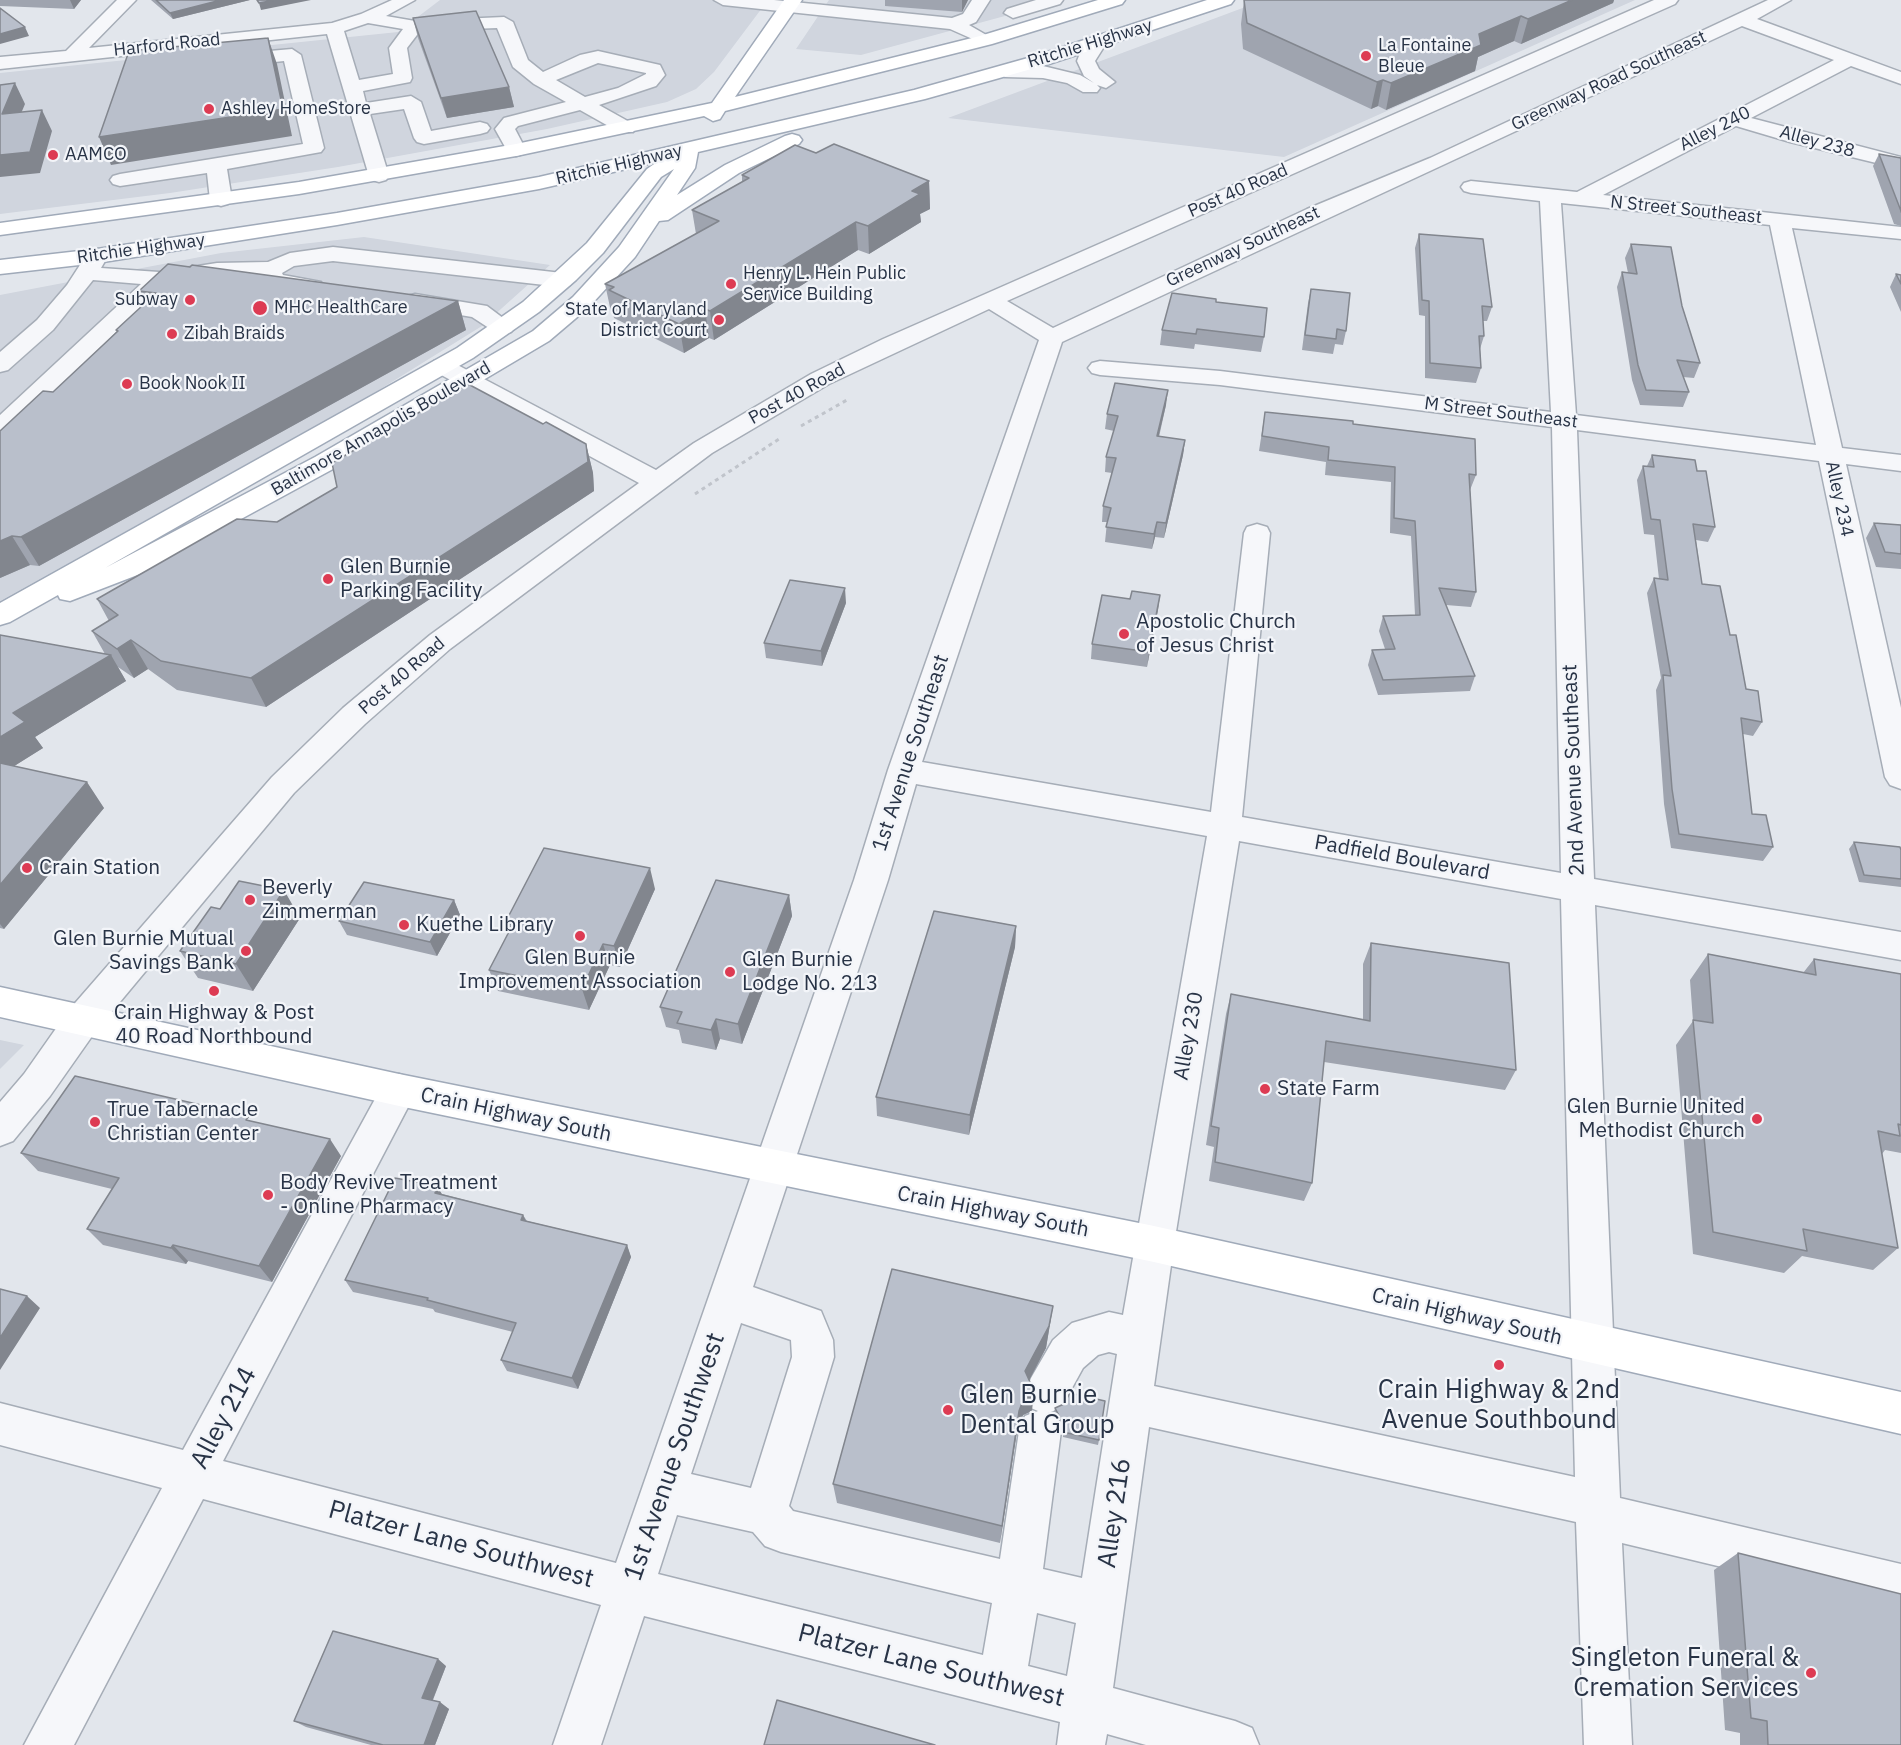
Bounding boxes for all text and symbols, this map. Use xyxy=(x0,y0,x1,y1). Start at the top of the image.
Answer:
street label: Ritchie Highway xyxy=(1025,15,1155,73)
street label: Greenway Road Southeast xyxy=(1508,26,1710,136)
street label: Harford Road xyxy=(112,29,222,61)
place label: La Fontaine Bleue xyxy=(1378,35,1471,78)
marker: La Fontaine Bleue xyxy=(1359,49,1373,63)
place label: Ashley HomeStore xyxy=(221,98,371,120)
marker: Ashley HomeStore xyxy=(202,102,216,116)
street label: Alley 240 xyxy=(1676,102,1754,156)
street label: Alley 238 xyxy=(1777,122,1857,162)
street label: Ritchie Highway xyxy=(554,140,684,190)
place label: AAMCO xyxy=(65,144,127,166)
marker: AAMCO xyxy=(46,148,60,162)
street label: Post 40 Road xyxy=(1185,159,1291,223)
street label: N Street Southeast xyxy=(1609,191,1763,229)
street label: Greenway Southeast xyxy=(1163,202,1323,292)
street label: Ritchie Highway xyxy=(76,229,206,269)
place label: Henry L. Hein Public Service Building xyxy=(743,263,906,306)
marker: Henry L. Hein Public Service Building xyxy=(724,277,738,291)
place label: Subway xyxy=(115,289,178,311)
marker: Subway xyxy=(183,293,197,307)
place label: MHC HealthCare xyxy=(274,297,408,319)
marker: MHC HealthCare xyxy=(251,299,269,317)
place label: State of Maryland District Court xyxy=(565,299,707,342)
marker: State of Maryland District Court xyxy=(712,313,726,327)
place label: Zibah Braids xyxy=(184,323,285,345)
marker: Zibah Braids xyxy=(165,327,179,341)
street label: Baltimore Annapolis Boulevard xyxy=(267,357,495,501)
street label: Post 40 Road xyxy=(745,359,849,429)
place label: Book Nook II xyxy=(139,373,246,395)
marker: Book Nook II xyxy=(120,377,134,391)
street label: M Street Southeast xyxy=(1423,393,1579,433)
street label: Alley 234 xyxy=(1820,459,1858,539)
place label: Glen Burnie Parking Facility xyxy=(340,554,482,604)
marker: Glen Burnie Parking Facility xyxy=(321,572,335,586)
place label: Apostolic Church of Jesus Christ xyxy=(1136,609,1296,659)
marker: Apostolic Church of Jesus Christ xyxy=(1117,627,1131,641)
street label: Post 40 Road xyxy=(355,633,449,719)
street label: 1st Avenue Southeast xyxy=(867,651,955,855)
street label: 2nd Avenue Southeast xyxy=(1558,664,1590,876)
street label: Padfield Boulevard xyxy=(1312,830,1492,886)
place label: Crain Station xyxy=(39,855,160,881)
marker: Crain Station xyxy=(20,861,34,875)
place label: Beverly Zimmerman xyxy=(262,875,377,925)
marker: Beverly Zimmerman xyxy=(243,893,257,907)
place label: Kuethe Library xyxy=(416,912,554,938)
marker: Kuethe Library xyxy=(397,918,411,932)
place label: Glen Burnie Mutual Savings Bank xyxy=(53,926,234,976)
marker: Glen Burnie Improvement Association xyxy=(573,929,587,943)
marker: Glen Burnie Mutual Savings Bank xyxy=(239,944,253,958)
place label: Glen Burnie Improvement Association xyxy=(459,945,701,995)
place label: Glen Burnie Lodge No. 213 xyxy=(742,947,878,997)
marker: Glen Burnie Lodge No. 213 xyxy=(723,965,737,979)
marker: Crain Highway & Post 40 Road Northbound xyxy=(207,984,221,998)
street label: Alley 230 xyxy=(1169,990,1209,1082)
place label: Crain Highway & Post 40 Road Northbound xyxy=(114,1000,314,1050)
place label: State Farm xyxy=(1277,1076,1380,1102)
street label: Crain Highway South xyxy=(418,1082,614,1148)
marker: State Farm xyxy=(1258,1082,1272,1096)
place label: Glen Burnie United Methodist Church xyxy=(1567,1094,1745,1144)
place label: True Tabernacle Christian Center xyxy=(107,1097,259,1147)
marker: Glen Burnie United Methodist Church xyxy=(1750,1112,1764,1126)
marker: True Tabernacle Christian Center xyxy=(88,1115,102,1129)
place label: Body Revive Treatment - Online Pharmacy xyxy=(280,1170,498,1220)
street label: Crain Highway South xyxy=(895,1181,1091,1243)
marker: Body Revive Treatment - Online Pharmacy xyxy=(261,1188,275,1202)
street label: Crain Highway South xyxy=(1369,1283,1565,1351)
street label: 1st Avenue Southwest xyxy=(618,1329,732,1585)
marker: Crain Highway & 2nd Avenue Southbound xyxy=(1492,1358,1506,1372)
street label: Alley 214 xyxy=(184,1362,264,1474)
place label: Crain Highway & 2nd Avenue Southbound xyxy=(1378,1374,1620,1436)
place label: Glen Burnie Dental Group xyxy=(960,1379,1115,1440)
marker: Glen Burnie Dental Group xyxy=(941,1403,955,1417)
street label: Alley 216 xyxy=(1092,1456,1138,1570)
street label: Platzer Lane Southwest xyxy=(325,1495,597,1595)
street label: Platzer Lane Southwest xyxy=(795,1618,1067,1714)
place label: Singleton Funeral & Cremation Services xyxy=(1571,1642,1799,1703)
marker: Singleton Funeral & Cremation Services xyxy=(1804,1666,1818,1680)

